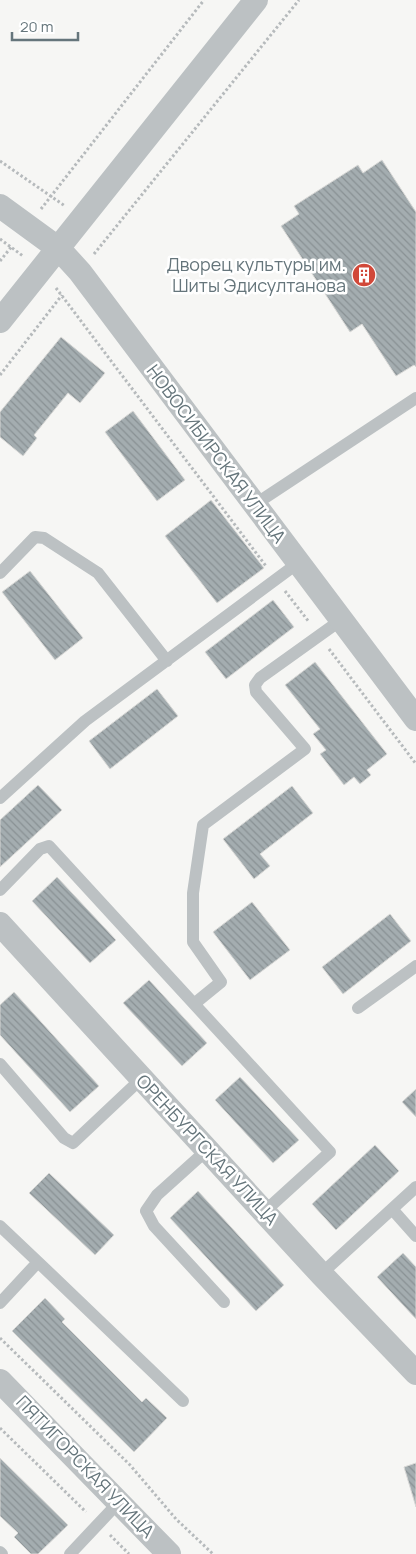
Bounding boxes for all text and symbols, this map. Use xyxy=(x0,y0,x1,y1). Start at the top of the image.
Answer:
scale bar xyxy=(12,10,79,42)
text: 20 m xyxy=(20,16,53,37)
place label: Дворец культуры им. Шиты Эдисултанова xyxy=(166,252,346,297)
building icon: Дворец культуры им. Шиты Эдисултанова xyxy=(351,262,377,288)
street label: НОВОСИБИРСКАЯ УЛИЦА xyxy=(142,359,292,548)
street label: ОРЕНБУРГСКАЯ УЛИЦА xyxy=(131,1069,284,1230)
street label: ПЯТИГОРСКАЯ УЛИЦА xyxy=(11,1390,161,1543)

